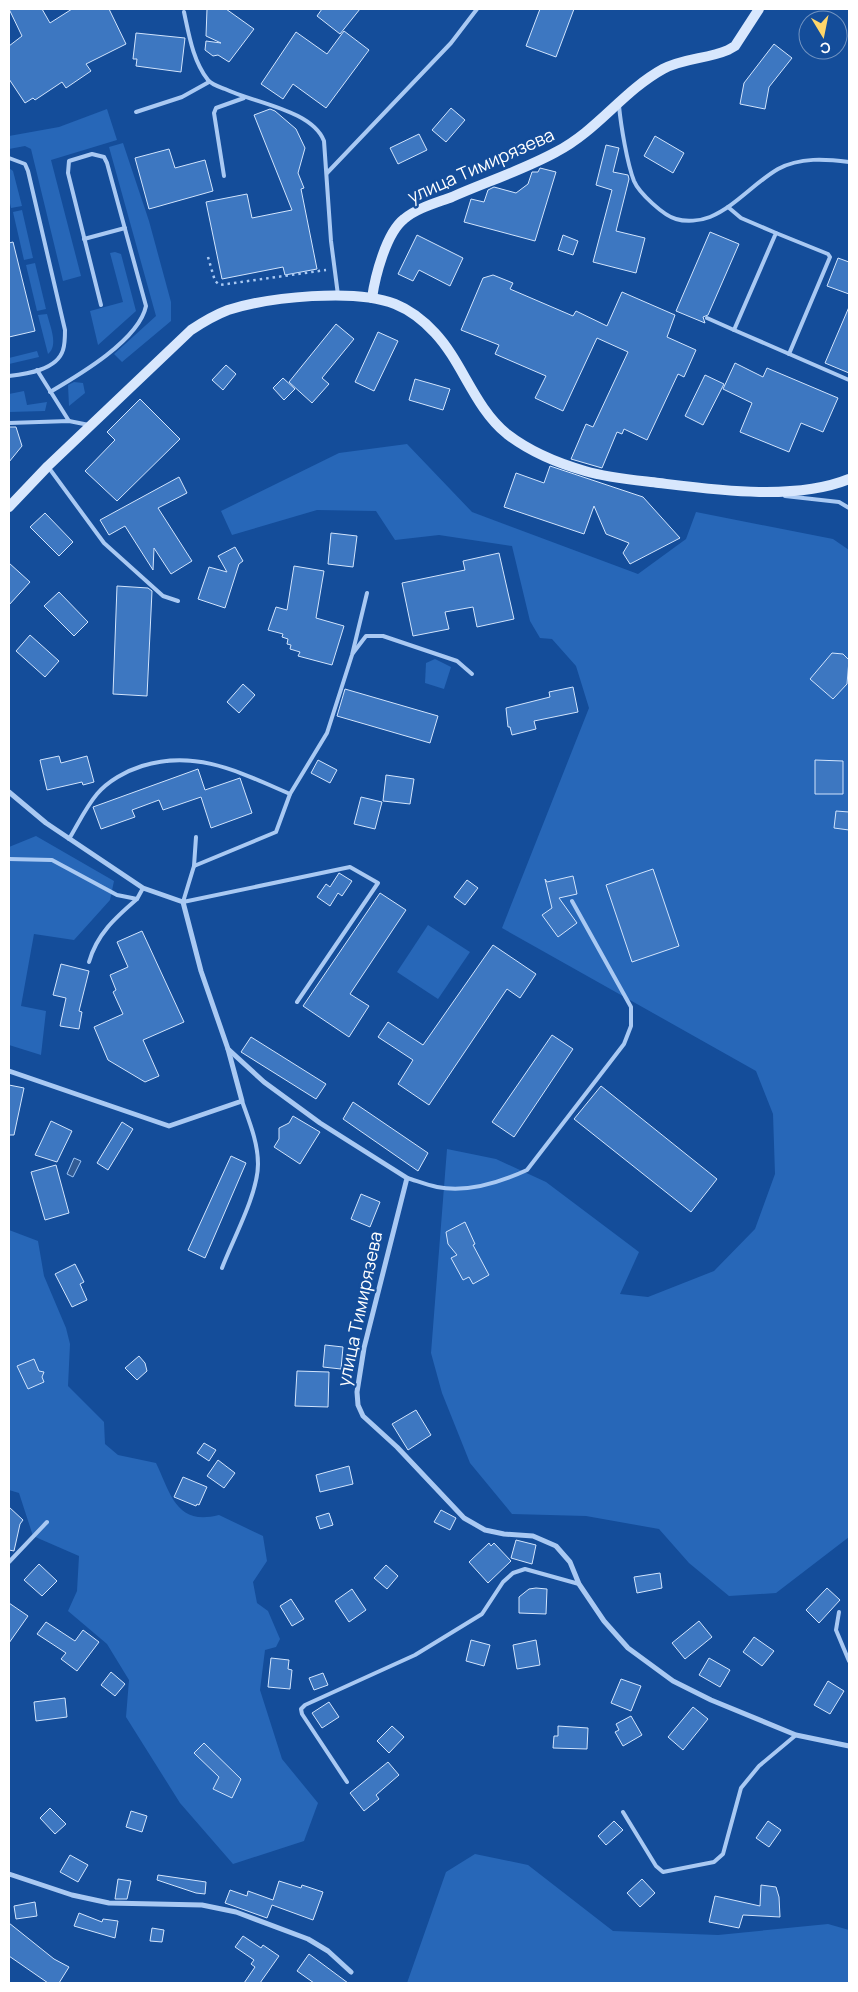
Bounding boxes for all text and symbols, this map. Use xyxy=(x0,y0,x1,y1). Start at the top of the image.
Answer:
north arrow xyxy=(798,10,848,60)
text: С xyxy=(819,38,832,59)
street label: улица Тимирязева xyxy=(404,122,558,208)
street label: улица Тимирязева xyxy=(331,1229,387,1389)

